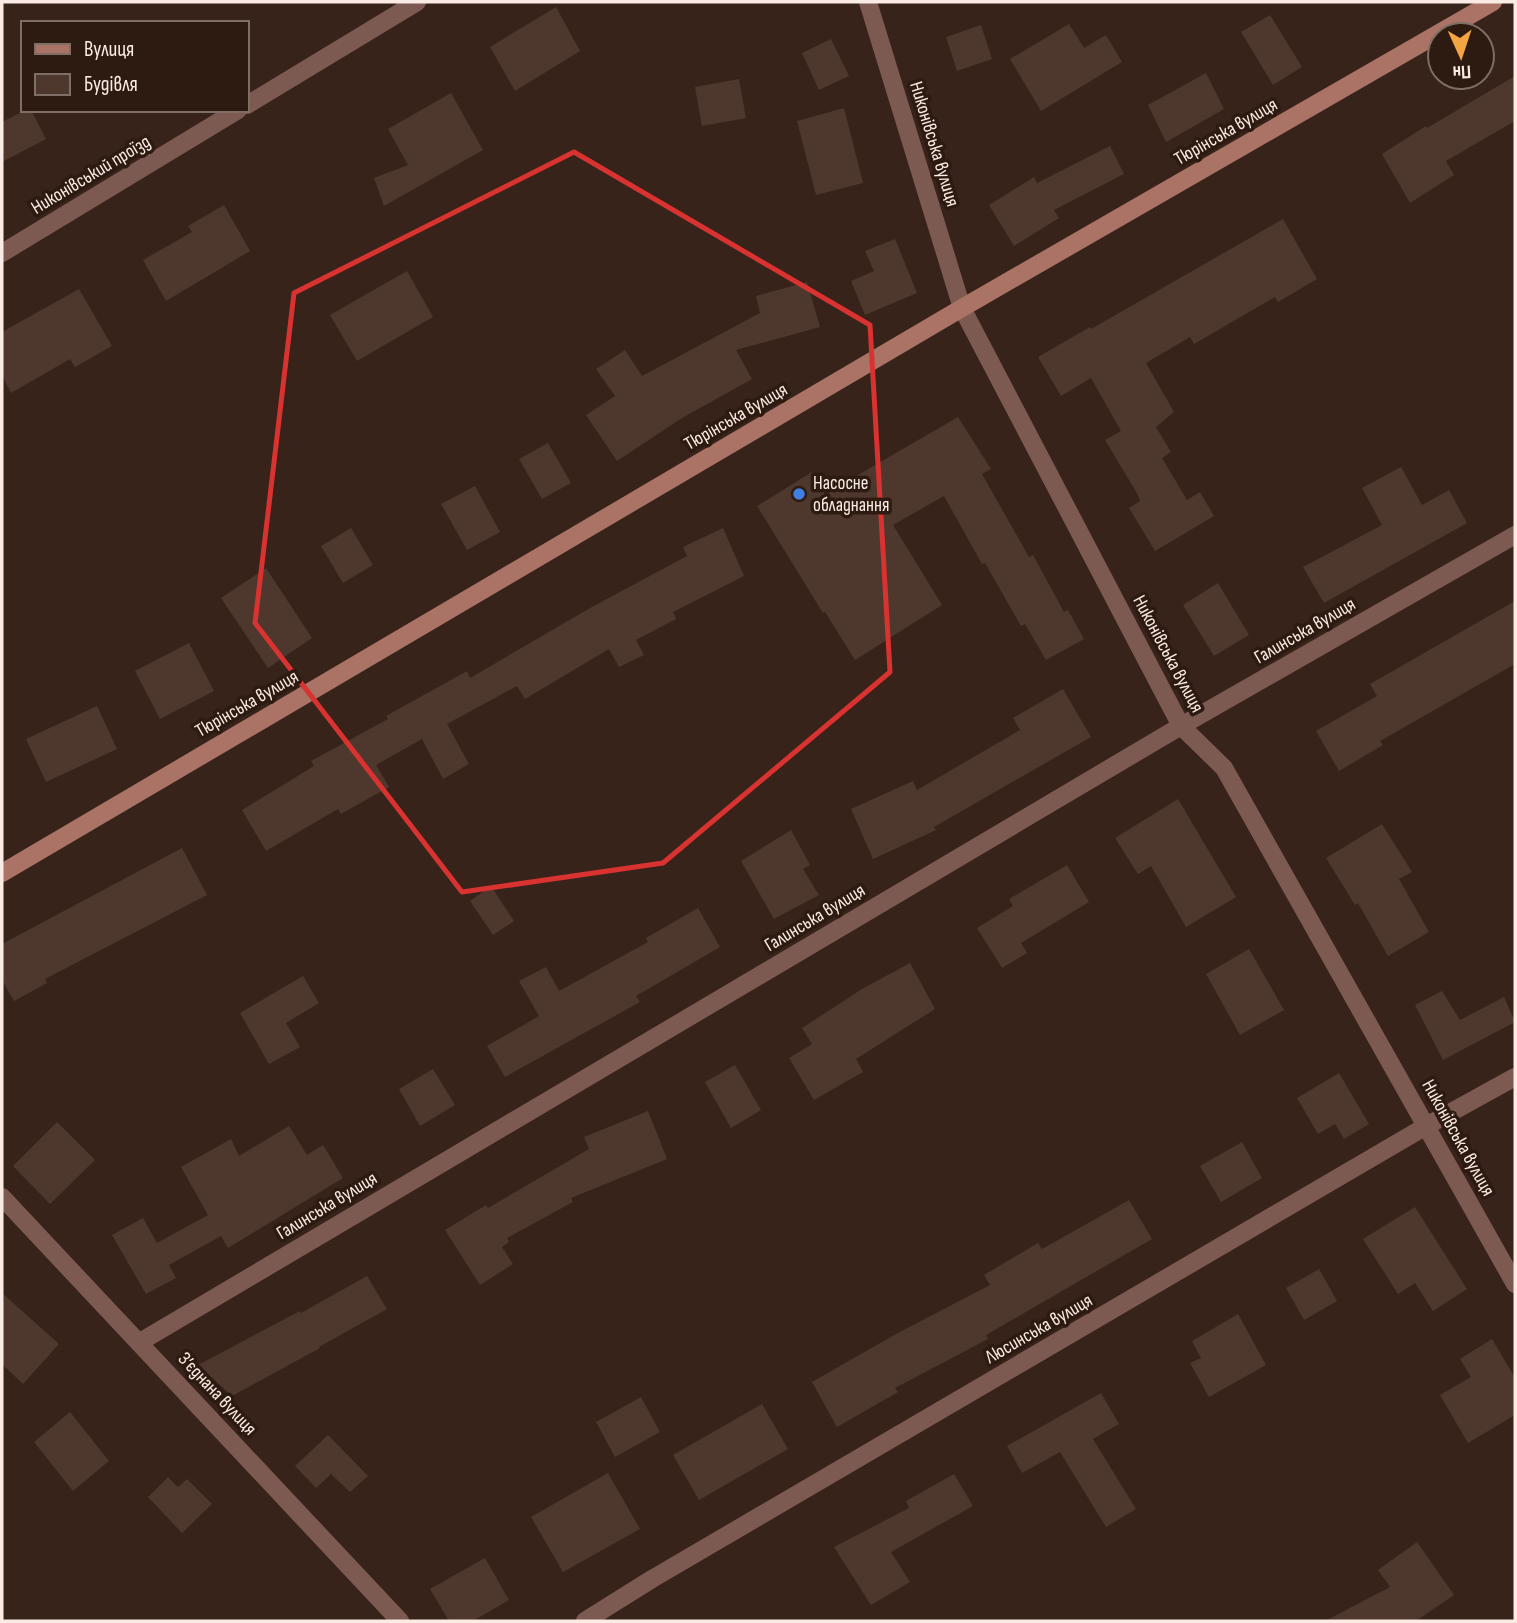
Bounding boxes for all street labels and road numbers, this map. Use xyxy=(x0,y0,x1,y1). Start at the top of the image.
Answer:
street label: Никонівська вулиця xyxy=(904,79,964,209)
street label: Тюрінська вулиця xyxy=(1170,93,1282,171)
street label: Никонівський проїзд xyxy=(27,130,155,220)
street label: Тюрінська вулиця xyxy=(680,378,792,456)
street label: Никонівська вулиця xyxy=(1127,591,1209,717)
street label: Галинська вулиця xyxy=(1250,593,1360,669)
street label: Тюрінська вулиця xyxy=(191,665,303,743)
street label: Галинська вулиця xyxy=(761,879,869,957)
street label: Никонівська вулиця xyxy=(1417,1076,1499,1200)
street label: Галинська вулиця xyxy=(273,1167,381,1245)
street label: Люсинська вулиця xyxy=(980,1289,1097,1369)
street label: З’єднана вулиця xyxy=(173,1348,261,1440)

